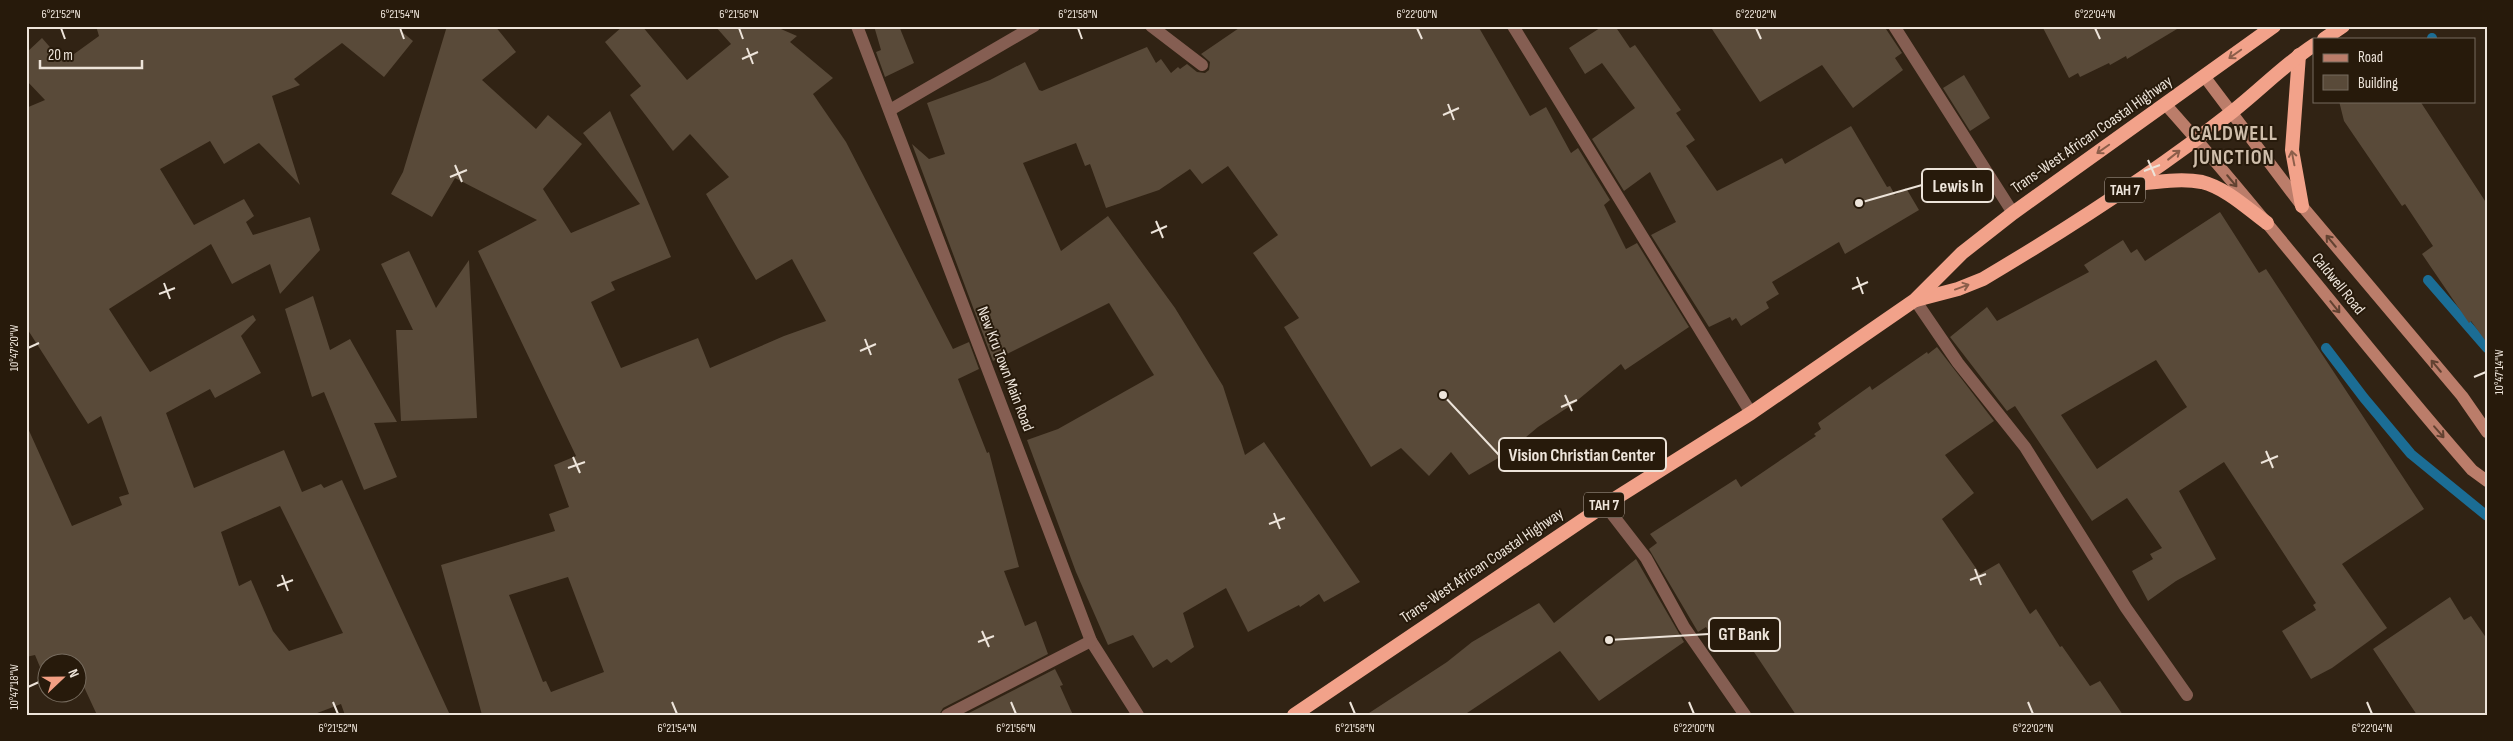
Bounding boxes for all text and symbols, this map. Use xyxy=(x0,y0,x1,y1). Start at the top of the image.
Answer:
text: 6°21'52"N xyxy=(41,7,81,22)
text: 6°21'54"N xyxy=(380,7,420,22)
text: 6°21'56"N xyxy=(719,7,759,22)
text: 6°21'58"N xyxy=(1058,7,1098,22)
text: 6°22'00"N xyxy=(1397,7,1437,22)
text: 6°22'02"N xyxy=(1736,7,1776,22)
text: 6°22'04"N xyxy=(2075,7,2115,22)
scale bar xyxy=(40,38,142,70)
legend xyxy=(2313,38,2476,102)
text: 20 m xyxy=(48,46,73,65)
text: Road xyxy=(2358,48,2383,67)
one-way arrow xyxy=(2228,49,2242,60)
street label: Trans-West African Coastal Highway xyxy=(2008,72,2176,198)
text: Building xyxy=(2358,74,2398,93)
district label: CALDWELL JUNCTION xyxy=(2190,121,2278,170)
one-way arrow xyxy=(2097,144,2110,155)
one-way arrow xyxy=(2167,149,2180,160)
one-way arrow xyxy=(2288,151,2298,167)
callout: Lewis In xyxy=(1922,169,1993,202)
one-way arrow xyxy=(2227,174,2238,187)
text: Lewis In xyxy=(1933,176,1983,197)
road number: TAH 7 xyxy=(2105,178,2145,202)
one-way arrow xyxy=(2326,235,2337,248)
street label: Caldwell Road xyxy=(2307,249,2369,319)
one-way arrow xyxy=(1954,282,1970,291)
one-way arrow xyxy=(2330,300,2341,313)
street label: New Kru Town Main Road xyxy=(972,304,1038,434)
text: 10°47'20"W xyxy=(7,325,22,371)
text: 10°47'14"W xyxy=(2492,349,2507,395)
one-way arrow xyxy=(2430,359,2442,372)
one-way arrow xyxy=(2433,425,2444,438)
callout: Vision Christian Center xyxy=(1499,438,1666,471)
text: Vision Christian Center xyxy=(1509,445,1656,466)
road number: TAH 7 xyxy=(1584,492,1624,518)
street label: Trans-West African Coastal Highway xyxy=(1397,504,1567,628)
callout: GT Bank xyxy=(1709,618,1780,651)
text: GT Bank xyxy=(1718,624,1770,645)
north arrow xyxy=(38,654,88,704)
text: 10°47'18"W xyxy=(7,664,22,710)
text: N xyxy=(64,667,83,680)
text: 6°21'52"N xyxy=(318,721,358,736)
text: 6°21'54"N xyxy=(657,721,697,736)
text: 6°21'56"N xyxy=(996,721,1036,736)
text: 6°21'58"N xyxy=(1335,721,1375,736)
text: 6°22'00"N xyxy=(1674,721,1714,736)
text: 6°22'02"N xyxy=(2013,721,2053,736)
text: 6°22'04"N xyxy=(2352,721,2392,736)

